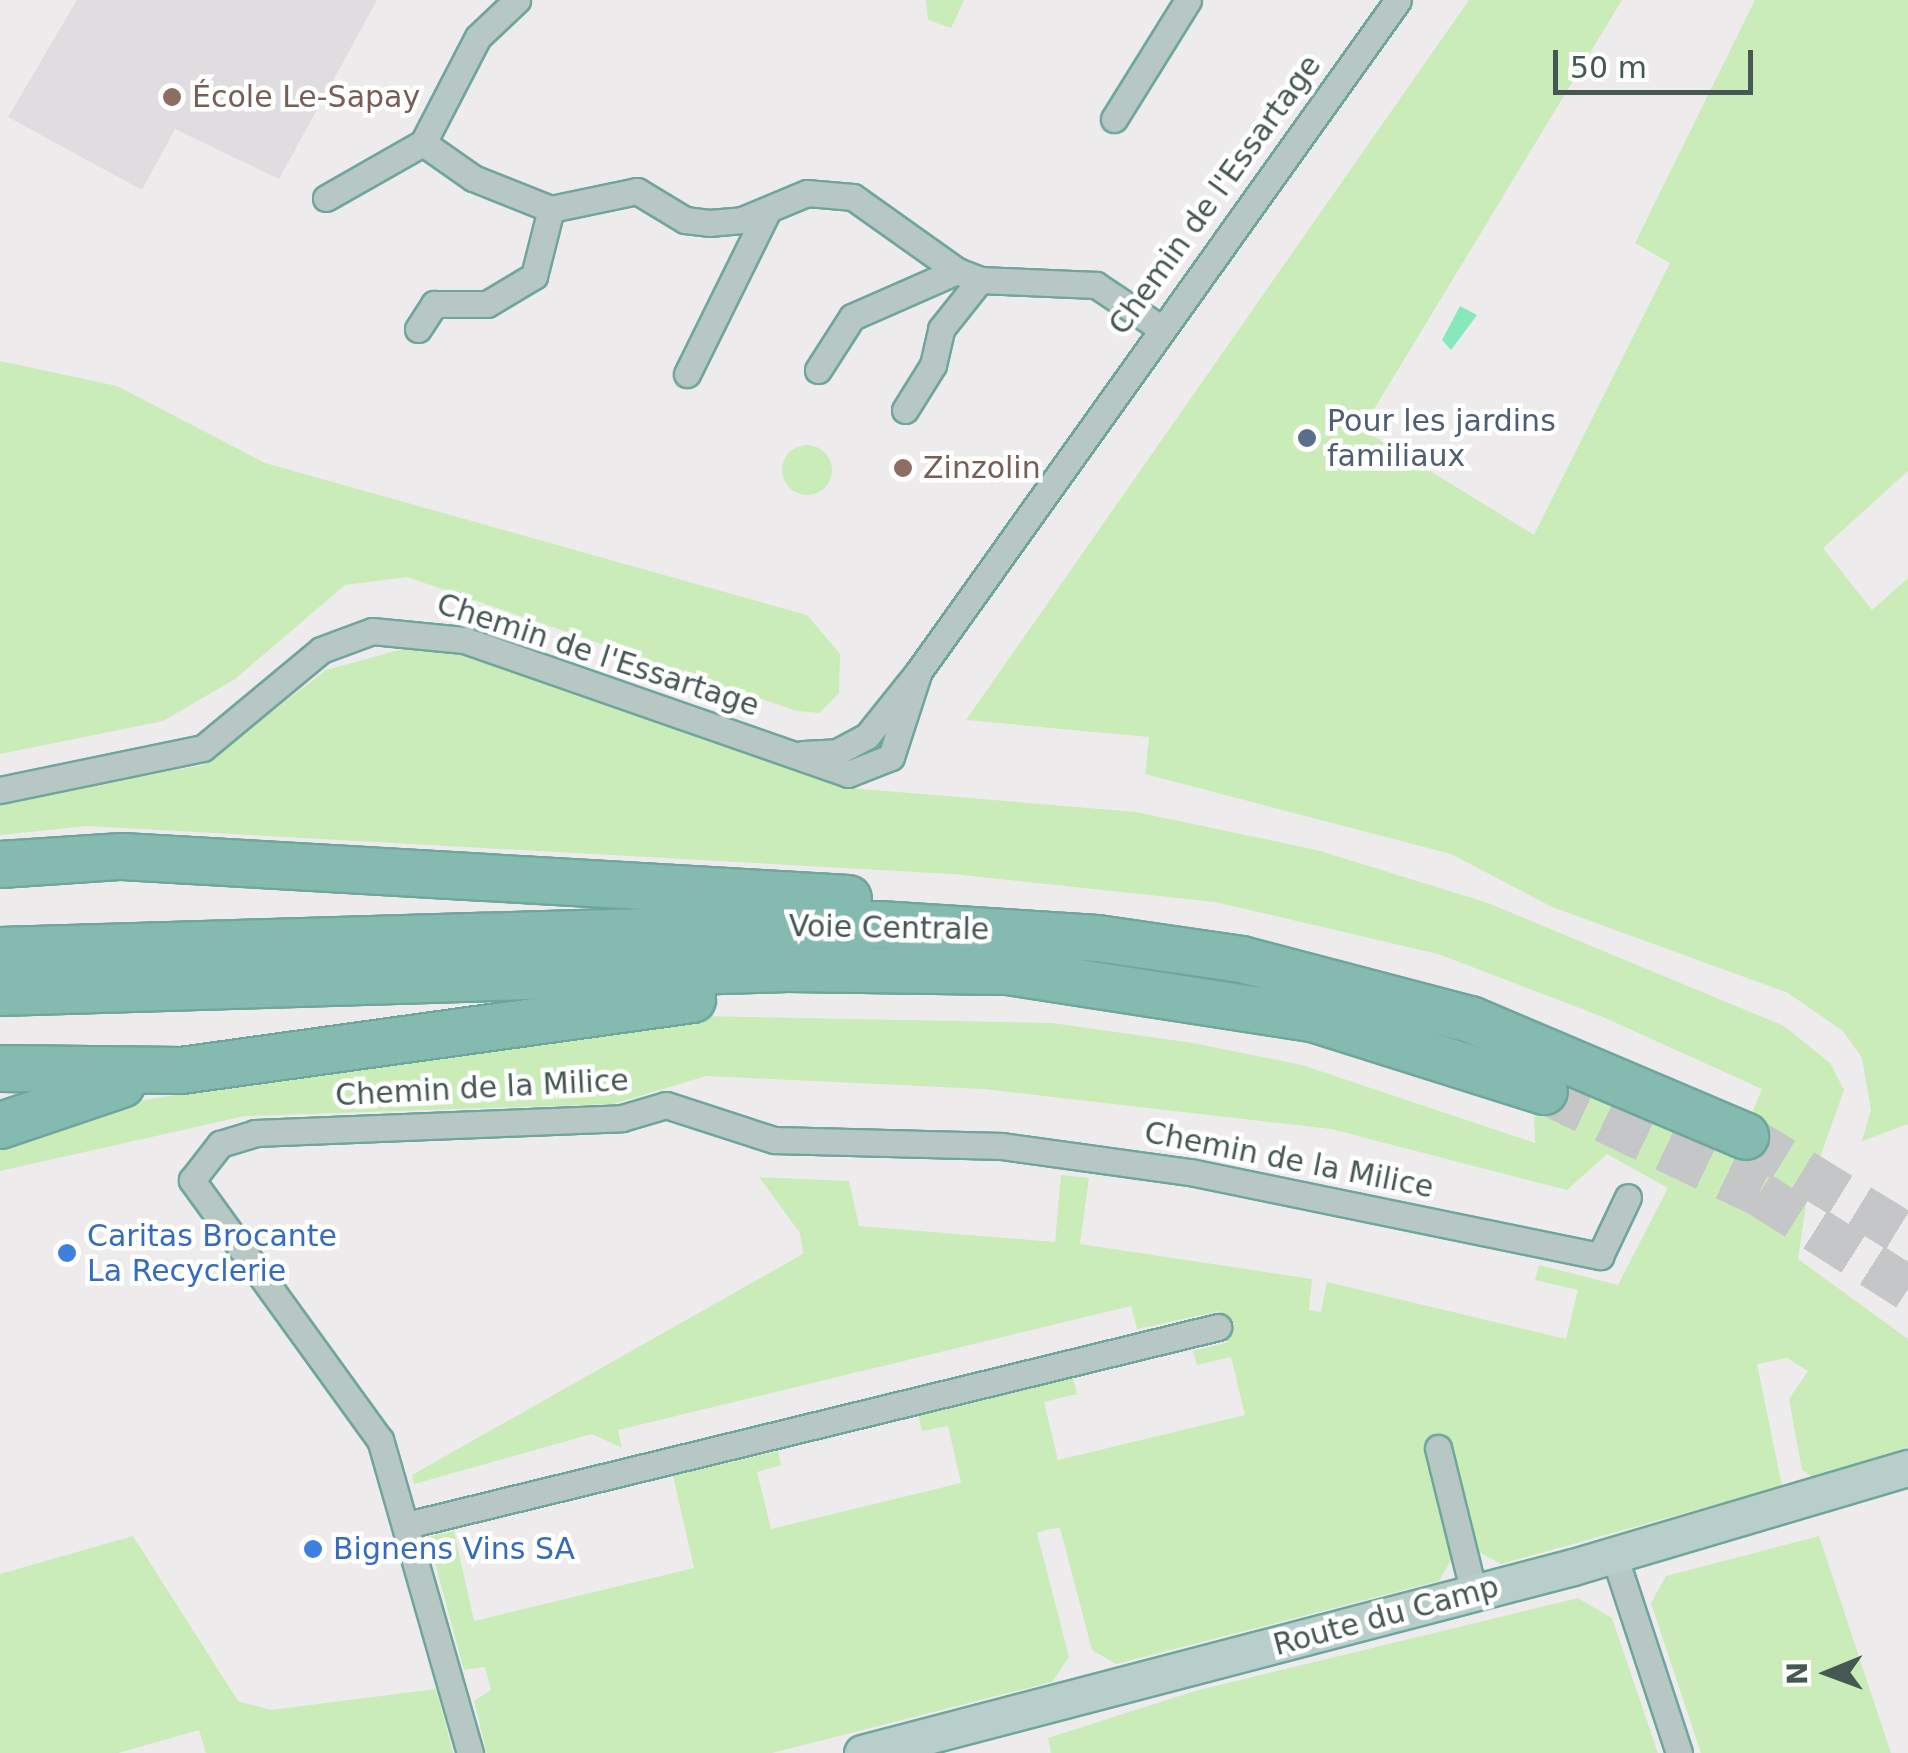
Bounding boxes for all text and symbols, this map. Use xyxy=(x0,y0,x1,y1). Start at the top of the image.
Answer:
scale bar xyxy=(1558,30,1758,92)
street label: Chemin de l'Essartage xyxy=(1101,48,1329,342)
text: 50 m xyxy=(1570,50,1647,85)
place label: École Le-Sapay xyxy=(192,79,420,115)
marker: École Le-Sapay xyxy=(161,86,183,108)
place label: Pour les jardins familiaux xyxy=(1327,403,1556,474)
marker: Pour les jardins familiaux xyxy=(1296,427,1318,449)
place label: Zinzolin xyxy=(923,450,1041,486)
marker: Zinzolin xyxy=(892,457,914,479)
street label: Chemin de l'Essartage xyxy=(432,586,764,724)
street label: Voie Centrale xyxy=(788,908,990,948)
street label: Chemin de la Milice xyxy=(334,1062,630,1114)
street label: Chemin de la Milice xyxy=(1141,1114,1437,1206)
place label: Caritas Brocante La Recyclerie xyxy=(87,1218,337,1288)
marker: Caritas Brocante La Recyclerie xyxy=(56,1242,78,1264)
place label: Bignens Vins SA xyxy=(333,1531,575,1567)
marker: Bignens Vins SA xyxy=(302,1538,324,1560)
street label: Route du Camp xyxy=(1269,1569,1503,1663)
north arrow xyxy=(1778,1623,1878,1723)
text: N xyxy=(1781,1662,1814,1686)

